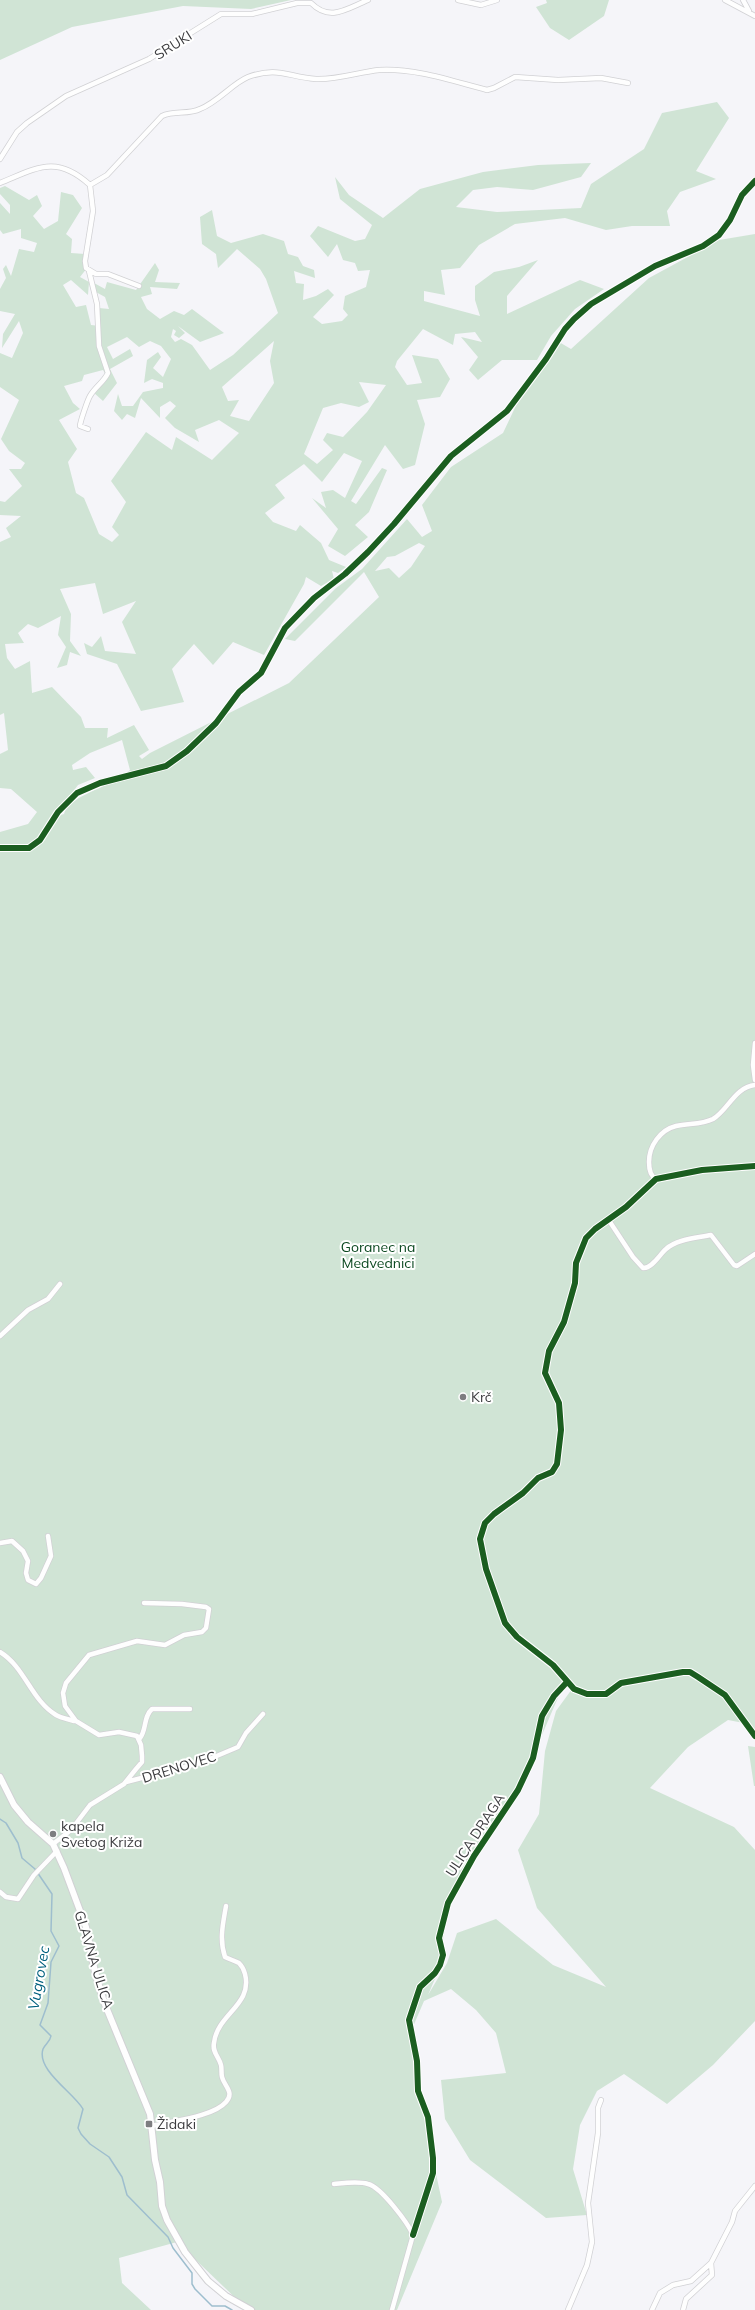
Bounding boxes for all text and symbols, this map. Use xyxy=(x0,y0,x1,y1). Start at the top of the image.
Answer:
street label: SRUKI xyxy=(151,26,195,64)
park label: Goranec na Medvednici xyxy=(341,1238,415,1272)
place label: Krč xyxy=(471,1388,492,1406)
marker: Krč xyxy=(458,1392,468,1402)
street label: DRENOVEC xyxy=(140,1747,218,1787)
street label: ULICA DRAGA xyxy=(441,1790,509,1880)
place label: kapela Svetog Križa xyxy=(61,1817,142,1851)
marker: kapela Svetog Križa xyxy=(48,1829,58,1839)
street label: GLAVNA ULICA xyxy=(70,1908,118,2012)
water label: Vugrovec xyxy=(24,1944,54,2011)
place label: Židaki xyxy=(157,2115,196,2133)
marker: Židaki xyxy=(144,2119,154,2129)

